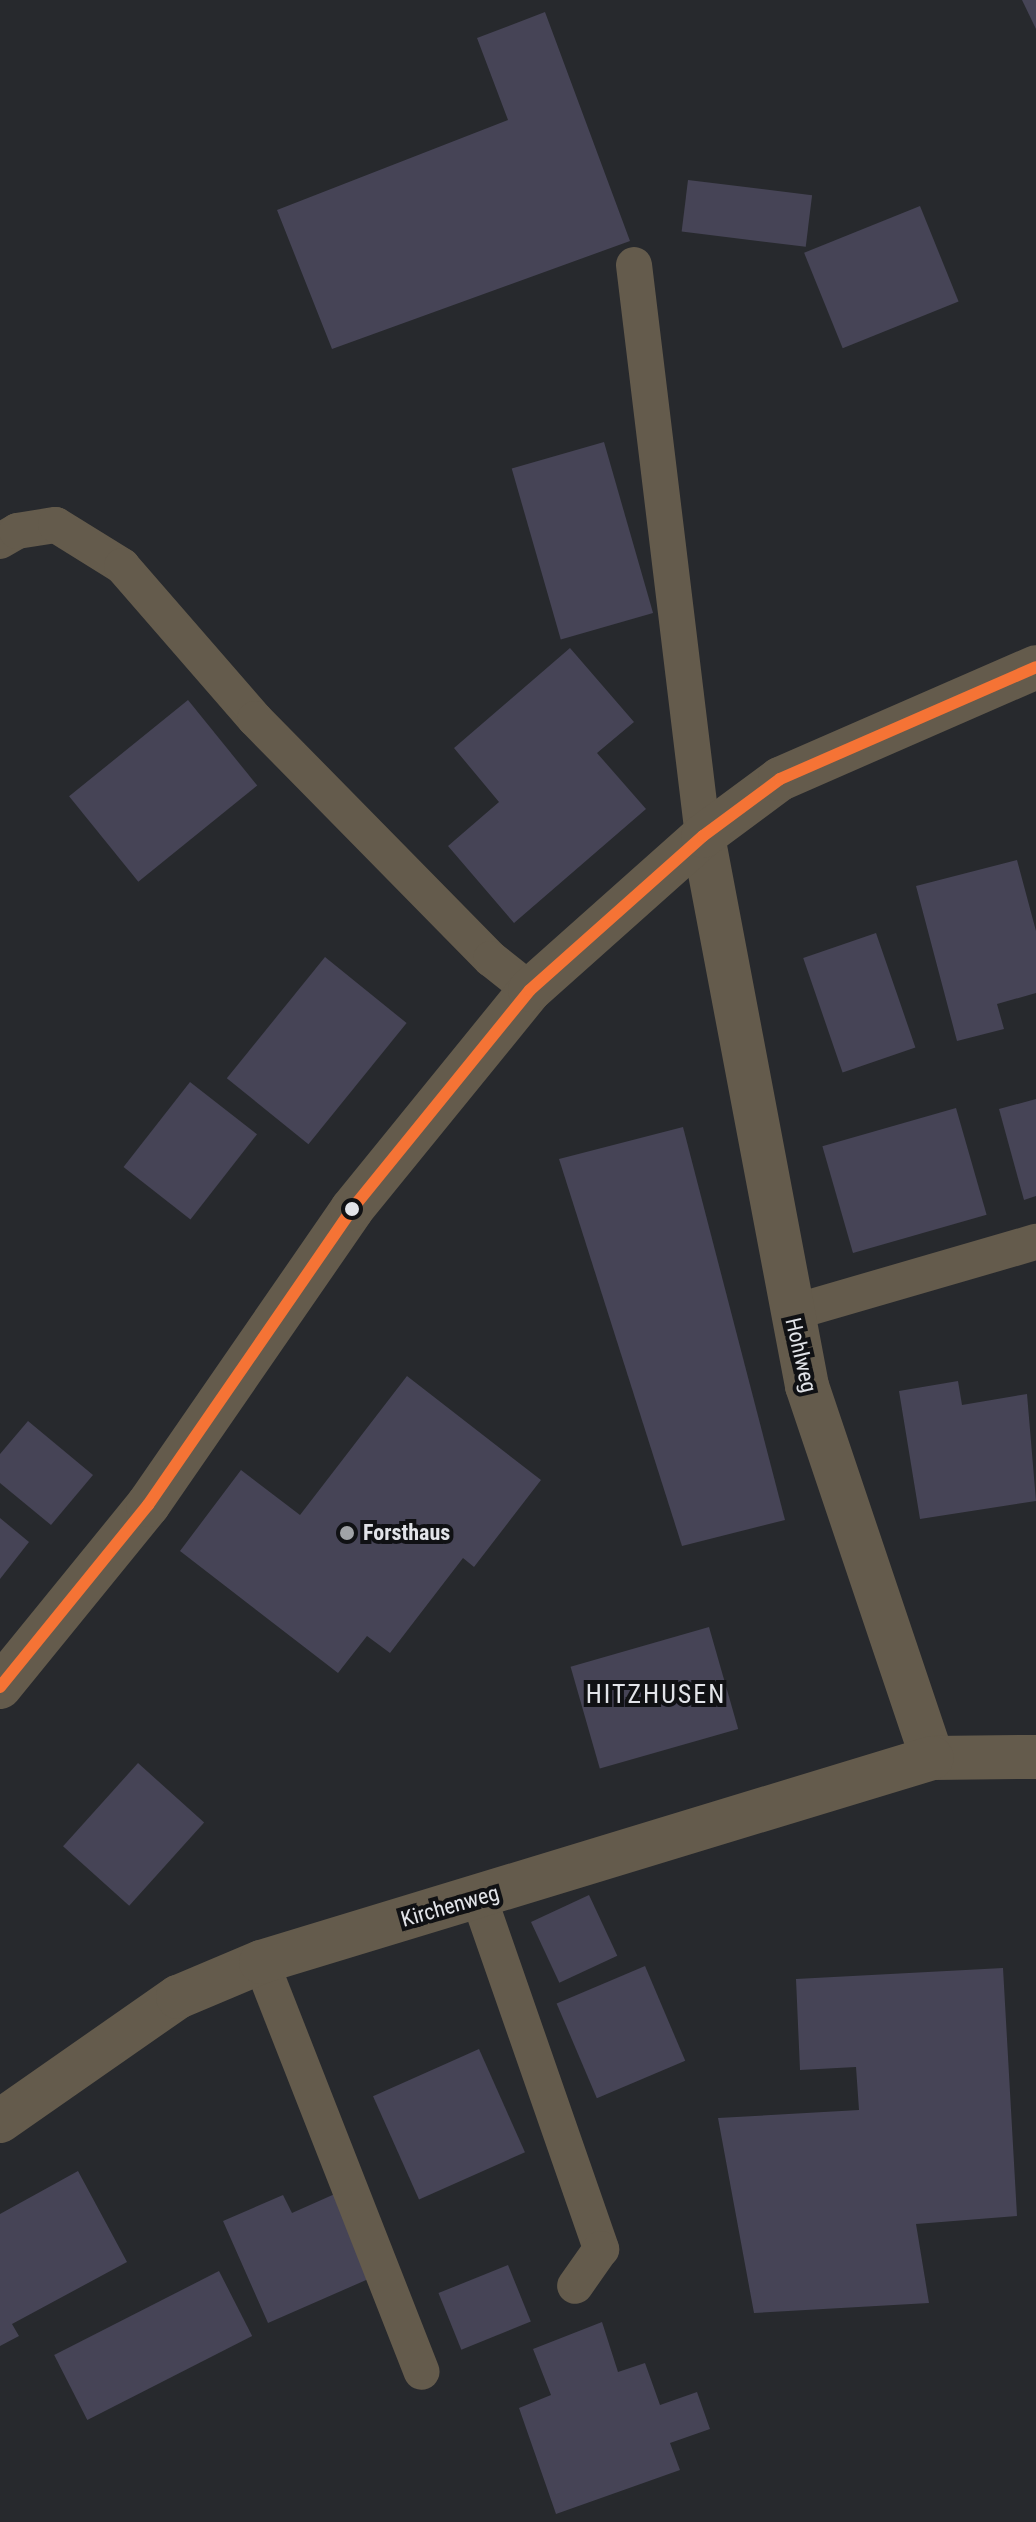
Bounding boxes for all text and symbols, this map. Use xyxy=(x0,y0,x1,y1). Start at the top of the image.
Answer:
unlabelled marker xyxy=(344,1201,360,1217)
street label: Hohlweg xyxy=(780,1315,822,1395)
place label: Forsthaus xyxy=(363,1520,450,1546)
marker: Forsthaus xyxy=(338,1524,356,1542)
district label: HITZHUSEN xyxy=(586,1679,726,1711)
street label: Kirchenweg xyxy=(398,1879,502,1933)

